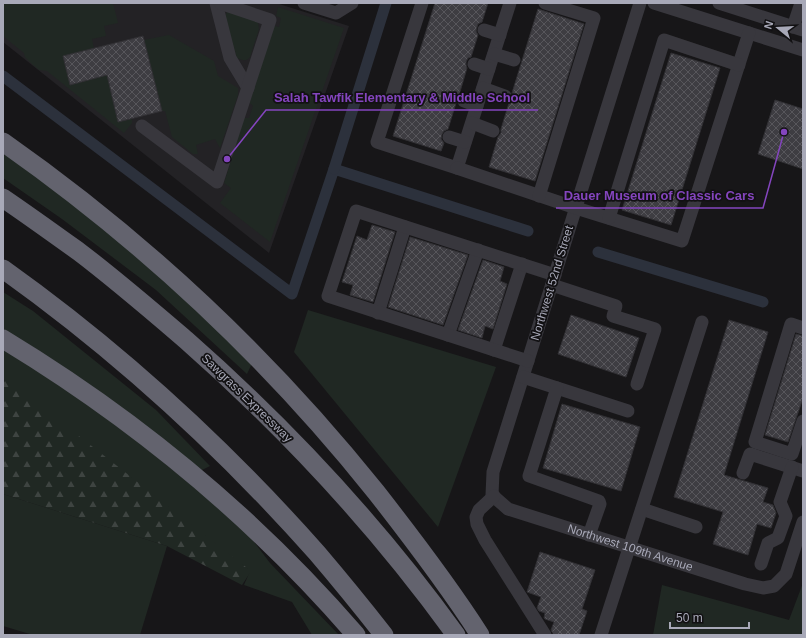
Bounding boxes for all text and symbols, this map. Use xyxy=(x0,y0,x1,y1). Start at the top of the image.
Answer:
north arrow xyxy=(758,8,798,48)
text: N xyxy=(762,19,775,31)
callout: Salah Tawfik Elementary & Middle School xyxy=(266,85,538,110)
text: Salah Tawfik Elementary & Middle School xyxy=(274,90,530,105)
callout: Dauer Museum of Classic Cars xyxy=(556,183,763,208)
text: Dauer Museum of Classic Cars xyxy=(564,188,754,203)
street label: Northwest 52nd Street xyxy=(528,223,576,342)
street label: Sawgrass Expressway xyxy=(199,351,295,445)
street label: Northwest 109th Avenue xyxy=(566,521,695,574)
scale bar xyxy=(670,604,749,630)
text: 50 m xyxy=(676,611,703,625)

